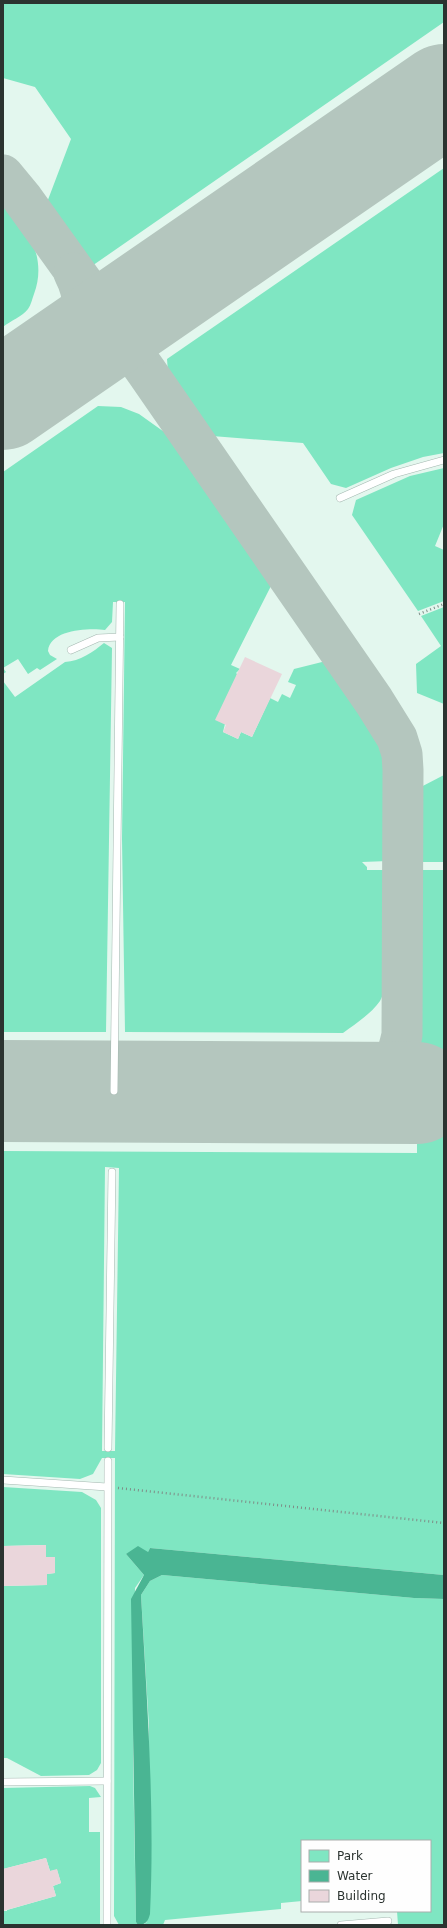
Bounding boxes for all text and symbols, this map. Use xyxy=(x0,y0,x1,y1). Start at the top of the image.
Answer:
legend xyxy=(301,1840,431,1912)
text: Park xyxy=(337,1849,363,1863)
text: Water xyxy=(337,1869,373,1883)
text: Building xyxy=(337,1889,386,1903)

